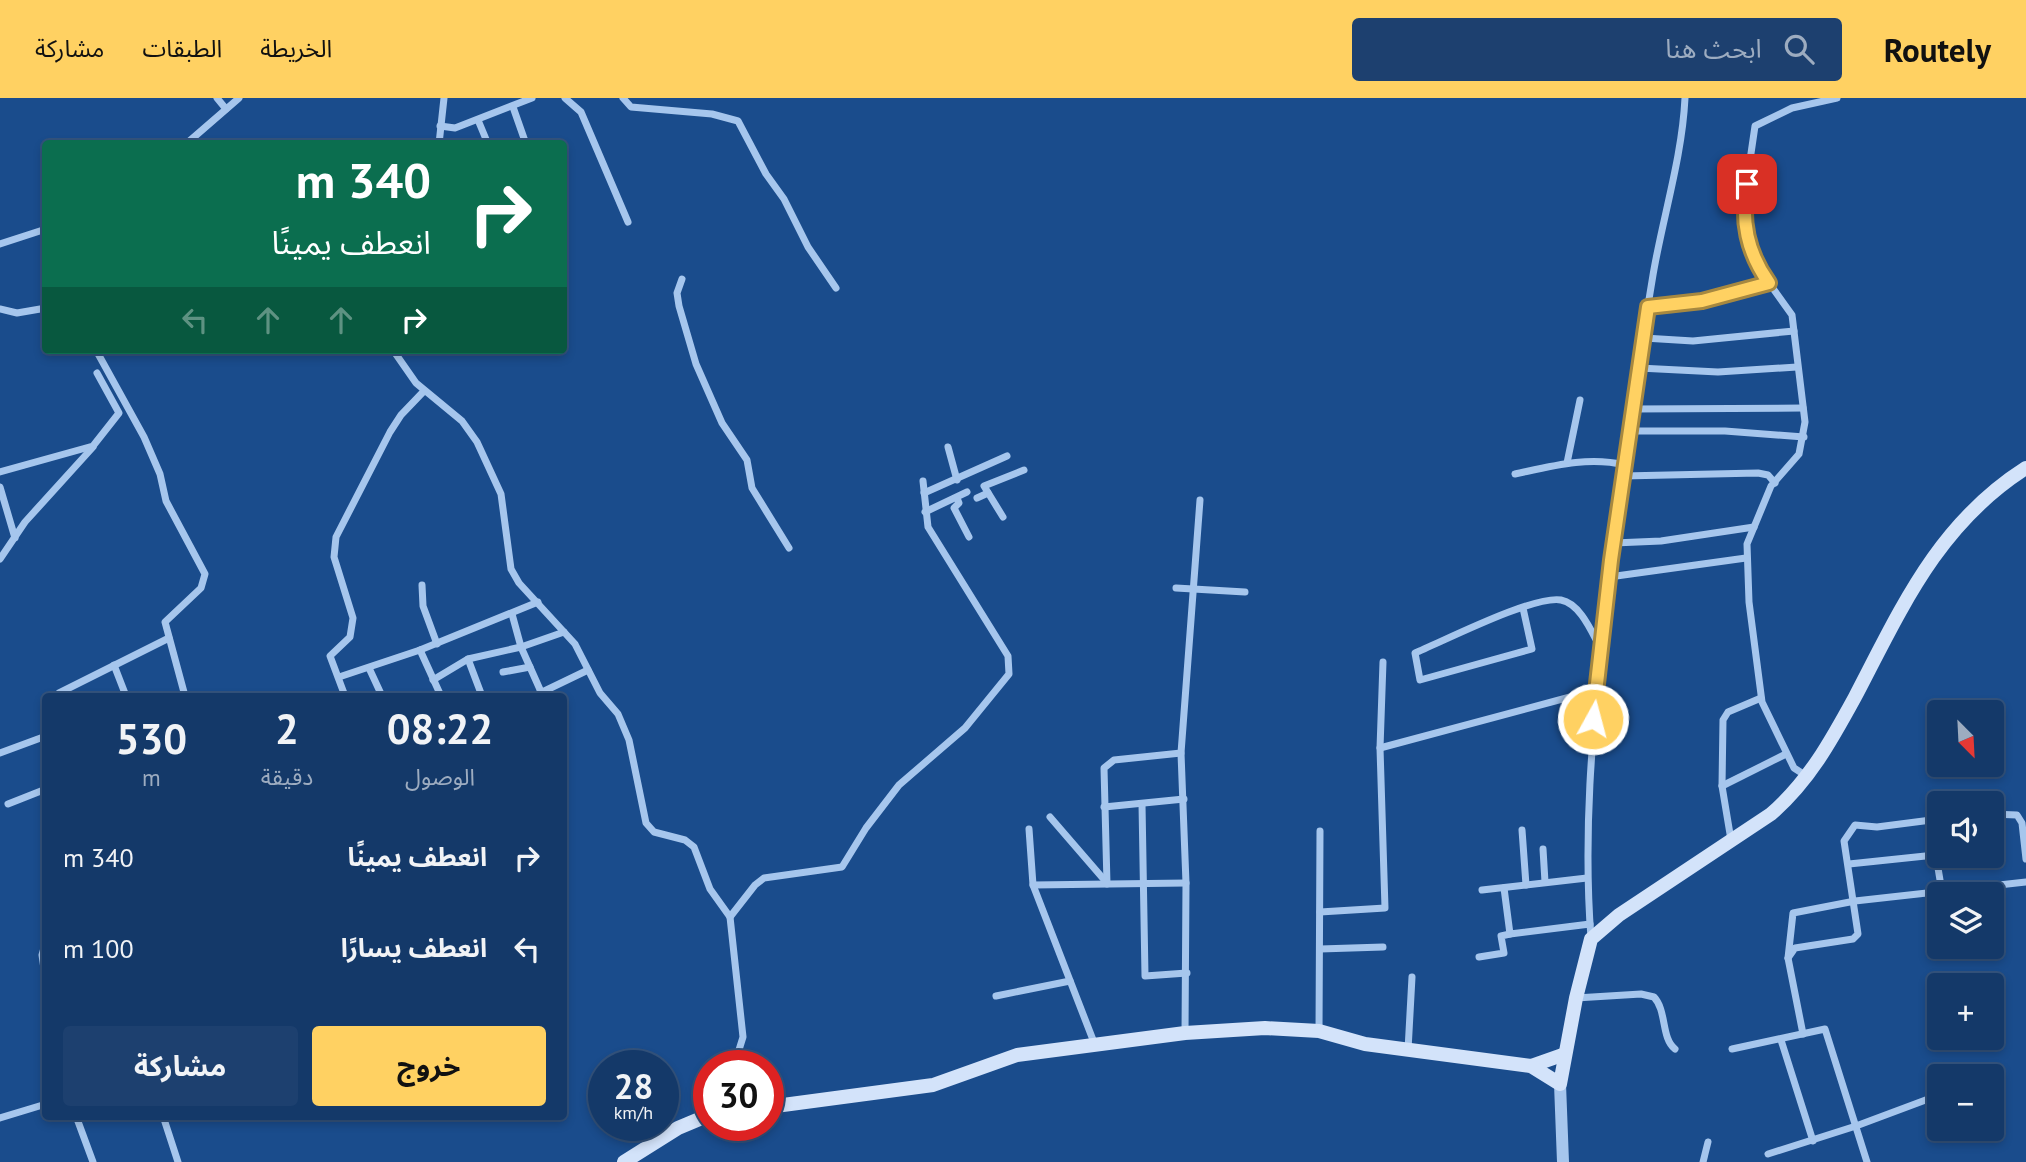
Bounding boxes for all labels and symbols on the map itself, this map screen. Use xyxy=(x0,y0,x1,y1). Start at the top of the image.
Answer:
pin xyxy=(1717,154,1777,214)
position arrow xyxy=(1556,682,1630,756)
north arrow xyxy=(1927,700,2004,777)
speed limit sign: 30 xyxy=(693,1050,784,1141)

